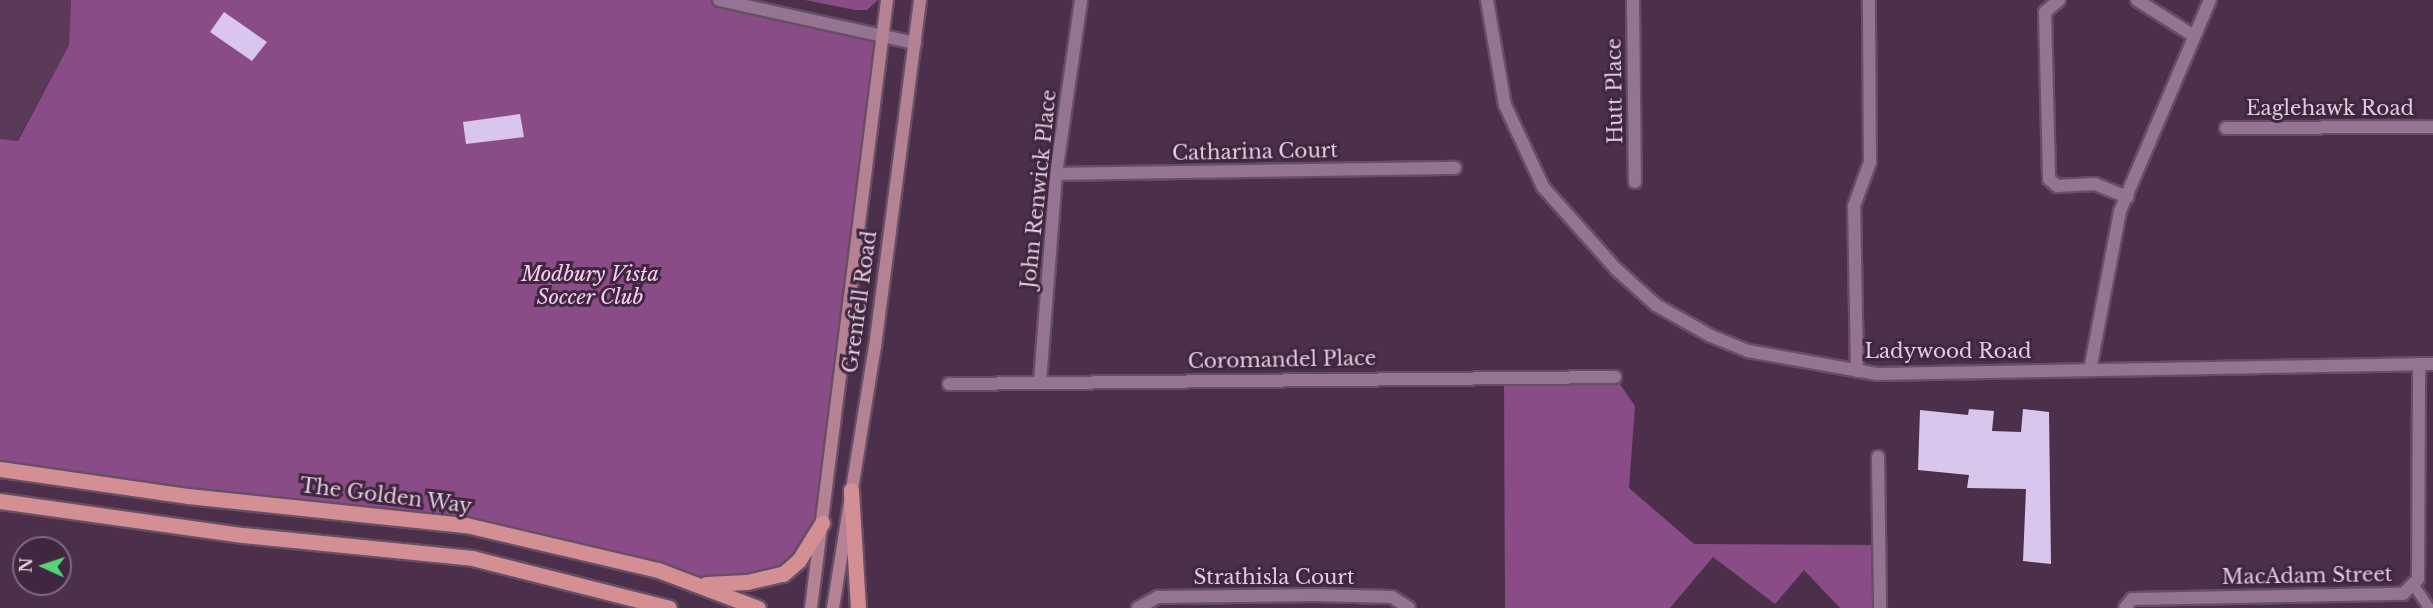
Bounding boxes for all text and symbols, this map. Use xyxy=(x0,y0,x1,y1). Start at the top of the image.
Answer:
street label: Hutt Place xyxy=(1602,38,1628,144)
street label: John Renwick Place xyxy=(1017,88,1061,290)
street label: Eaglehawk Road xyxy=(2246,96,2414,120)
street label: Catharina Court xyxy=(1172,139,1338,165)
street label: Grenfell Road xyxy=(838,229,882,375)
park label: Modbury Vista Soccer Club xyxy=(521,263,659,310)
street label: Ladywood Road xyxy=(1864,339,2032,363)
street label: Coromandel Place xyxy=(1188,346,1376,374)
street label: The Golden Way xyxy=(298,474,474,518)
north arrow xyxy=(12,536,72,596)
text: N xyxy=(16,557,36,573)
street label: MacAdam Street xyxy=(2221,563,2393,589)
street label: Strathisla Court xyxy=(1193,565,1355,589)

